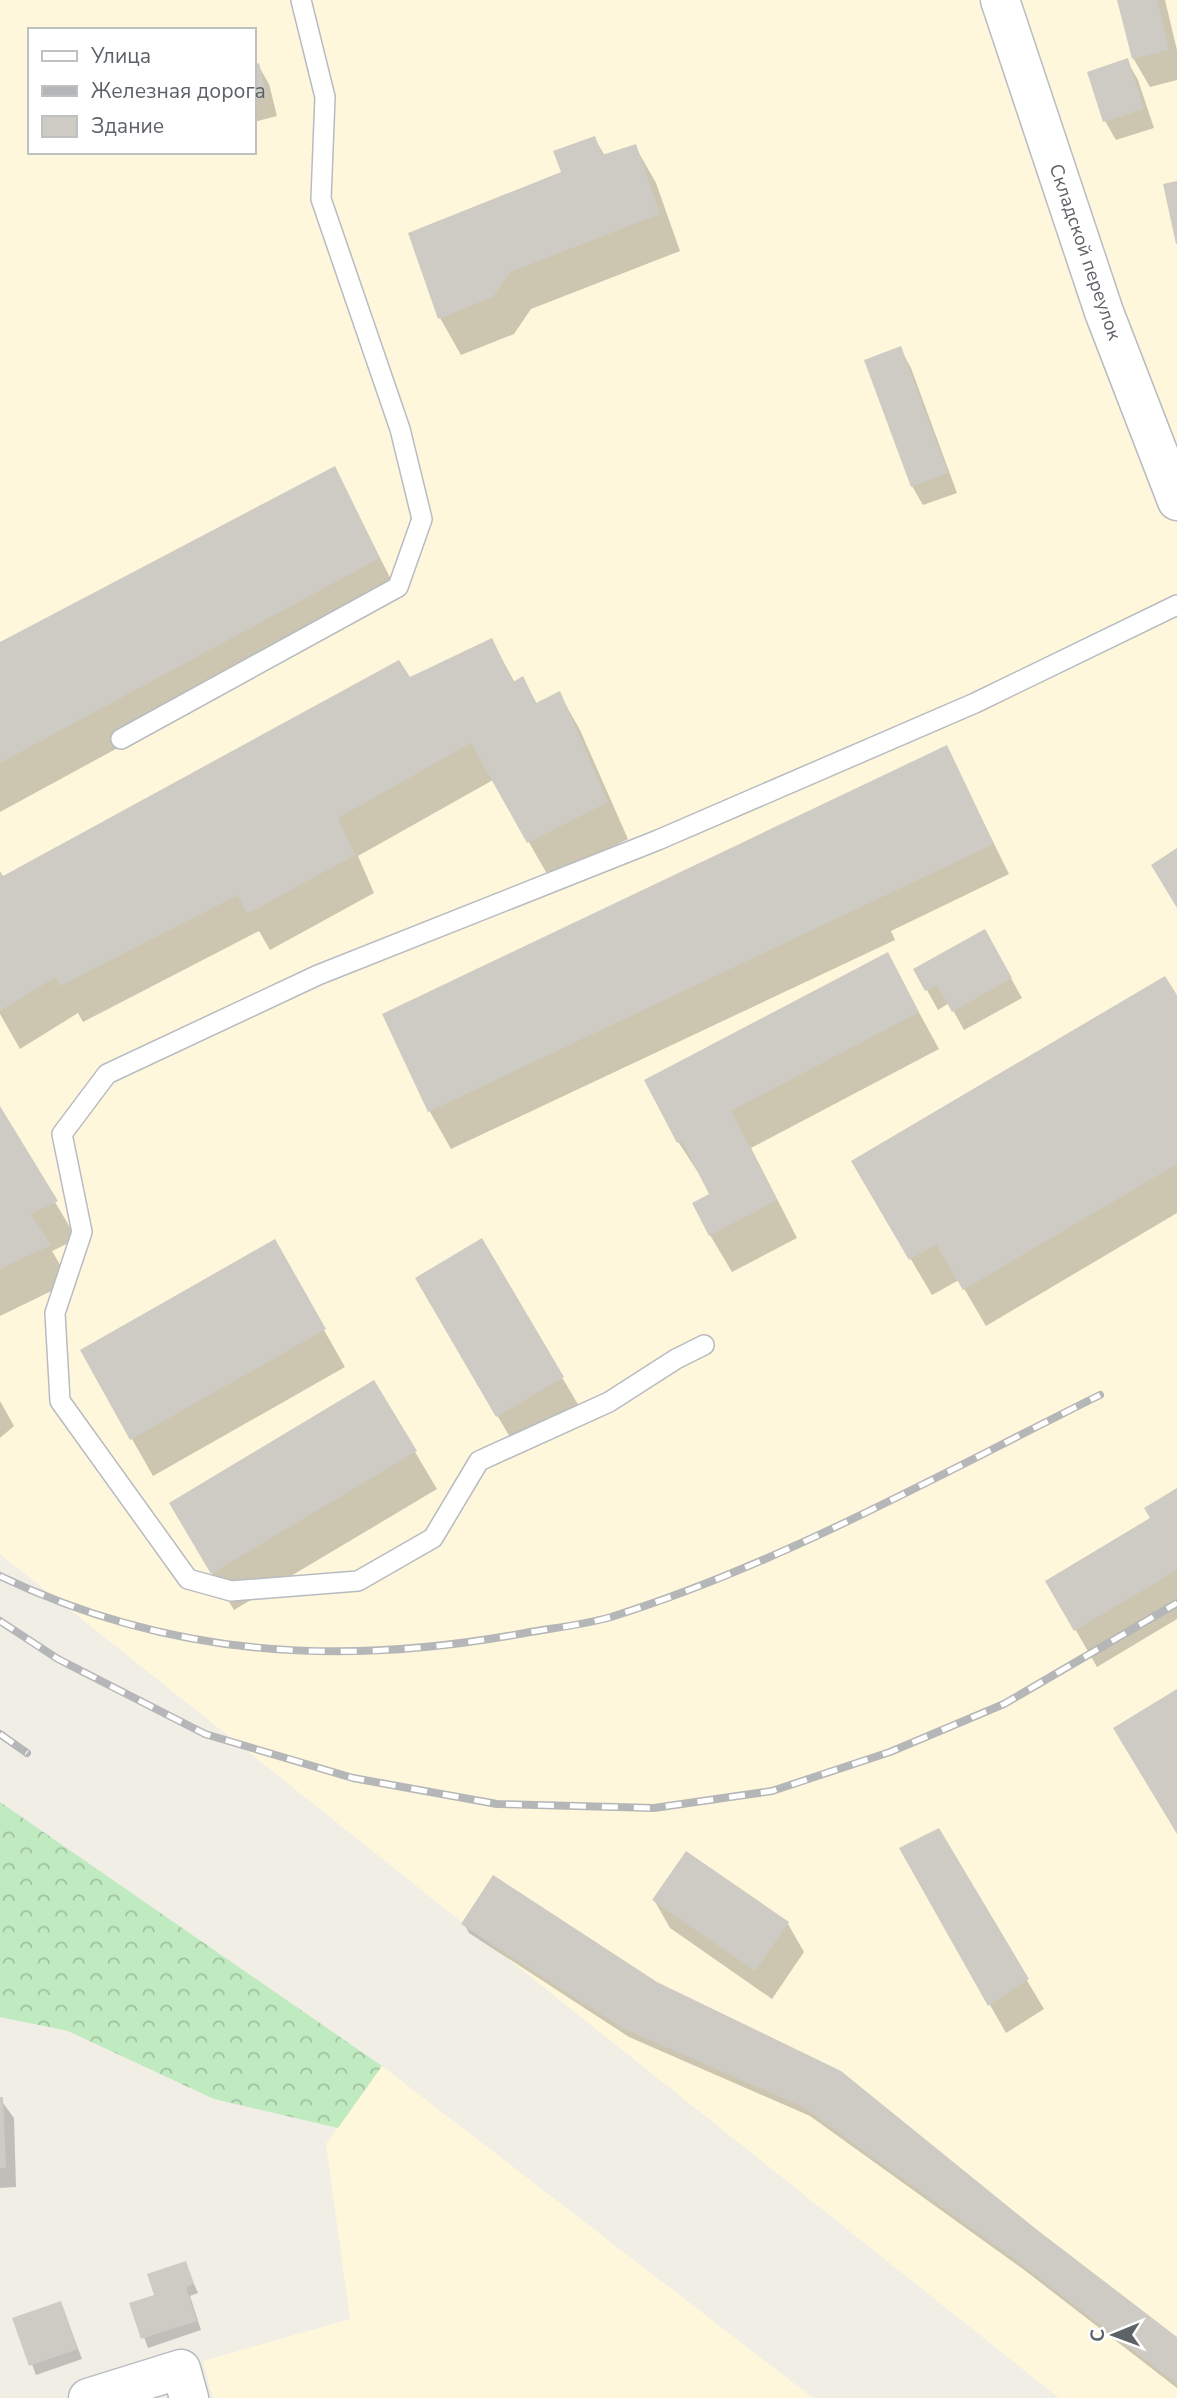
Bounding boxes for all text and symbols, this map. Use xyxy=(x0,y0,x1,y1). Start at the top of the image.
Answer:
legend xyxy=(28,28,256,154)
text: Улица xyxy=(90,42,151,70)
text: Железная дорога xyxy=(91,77,266,105)
text: Здание xyxy=(91,112,164,140)
street label: Складской переулок xyxy=(1043,160,1127,344)
north arrow xyxy=(1079,2300,1149,2370)
text: С xyxy=(1085,2329,1111,2342)

